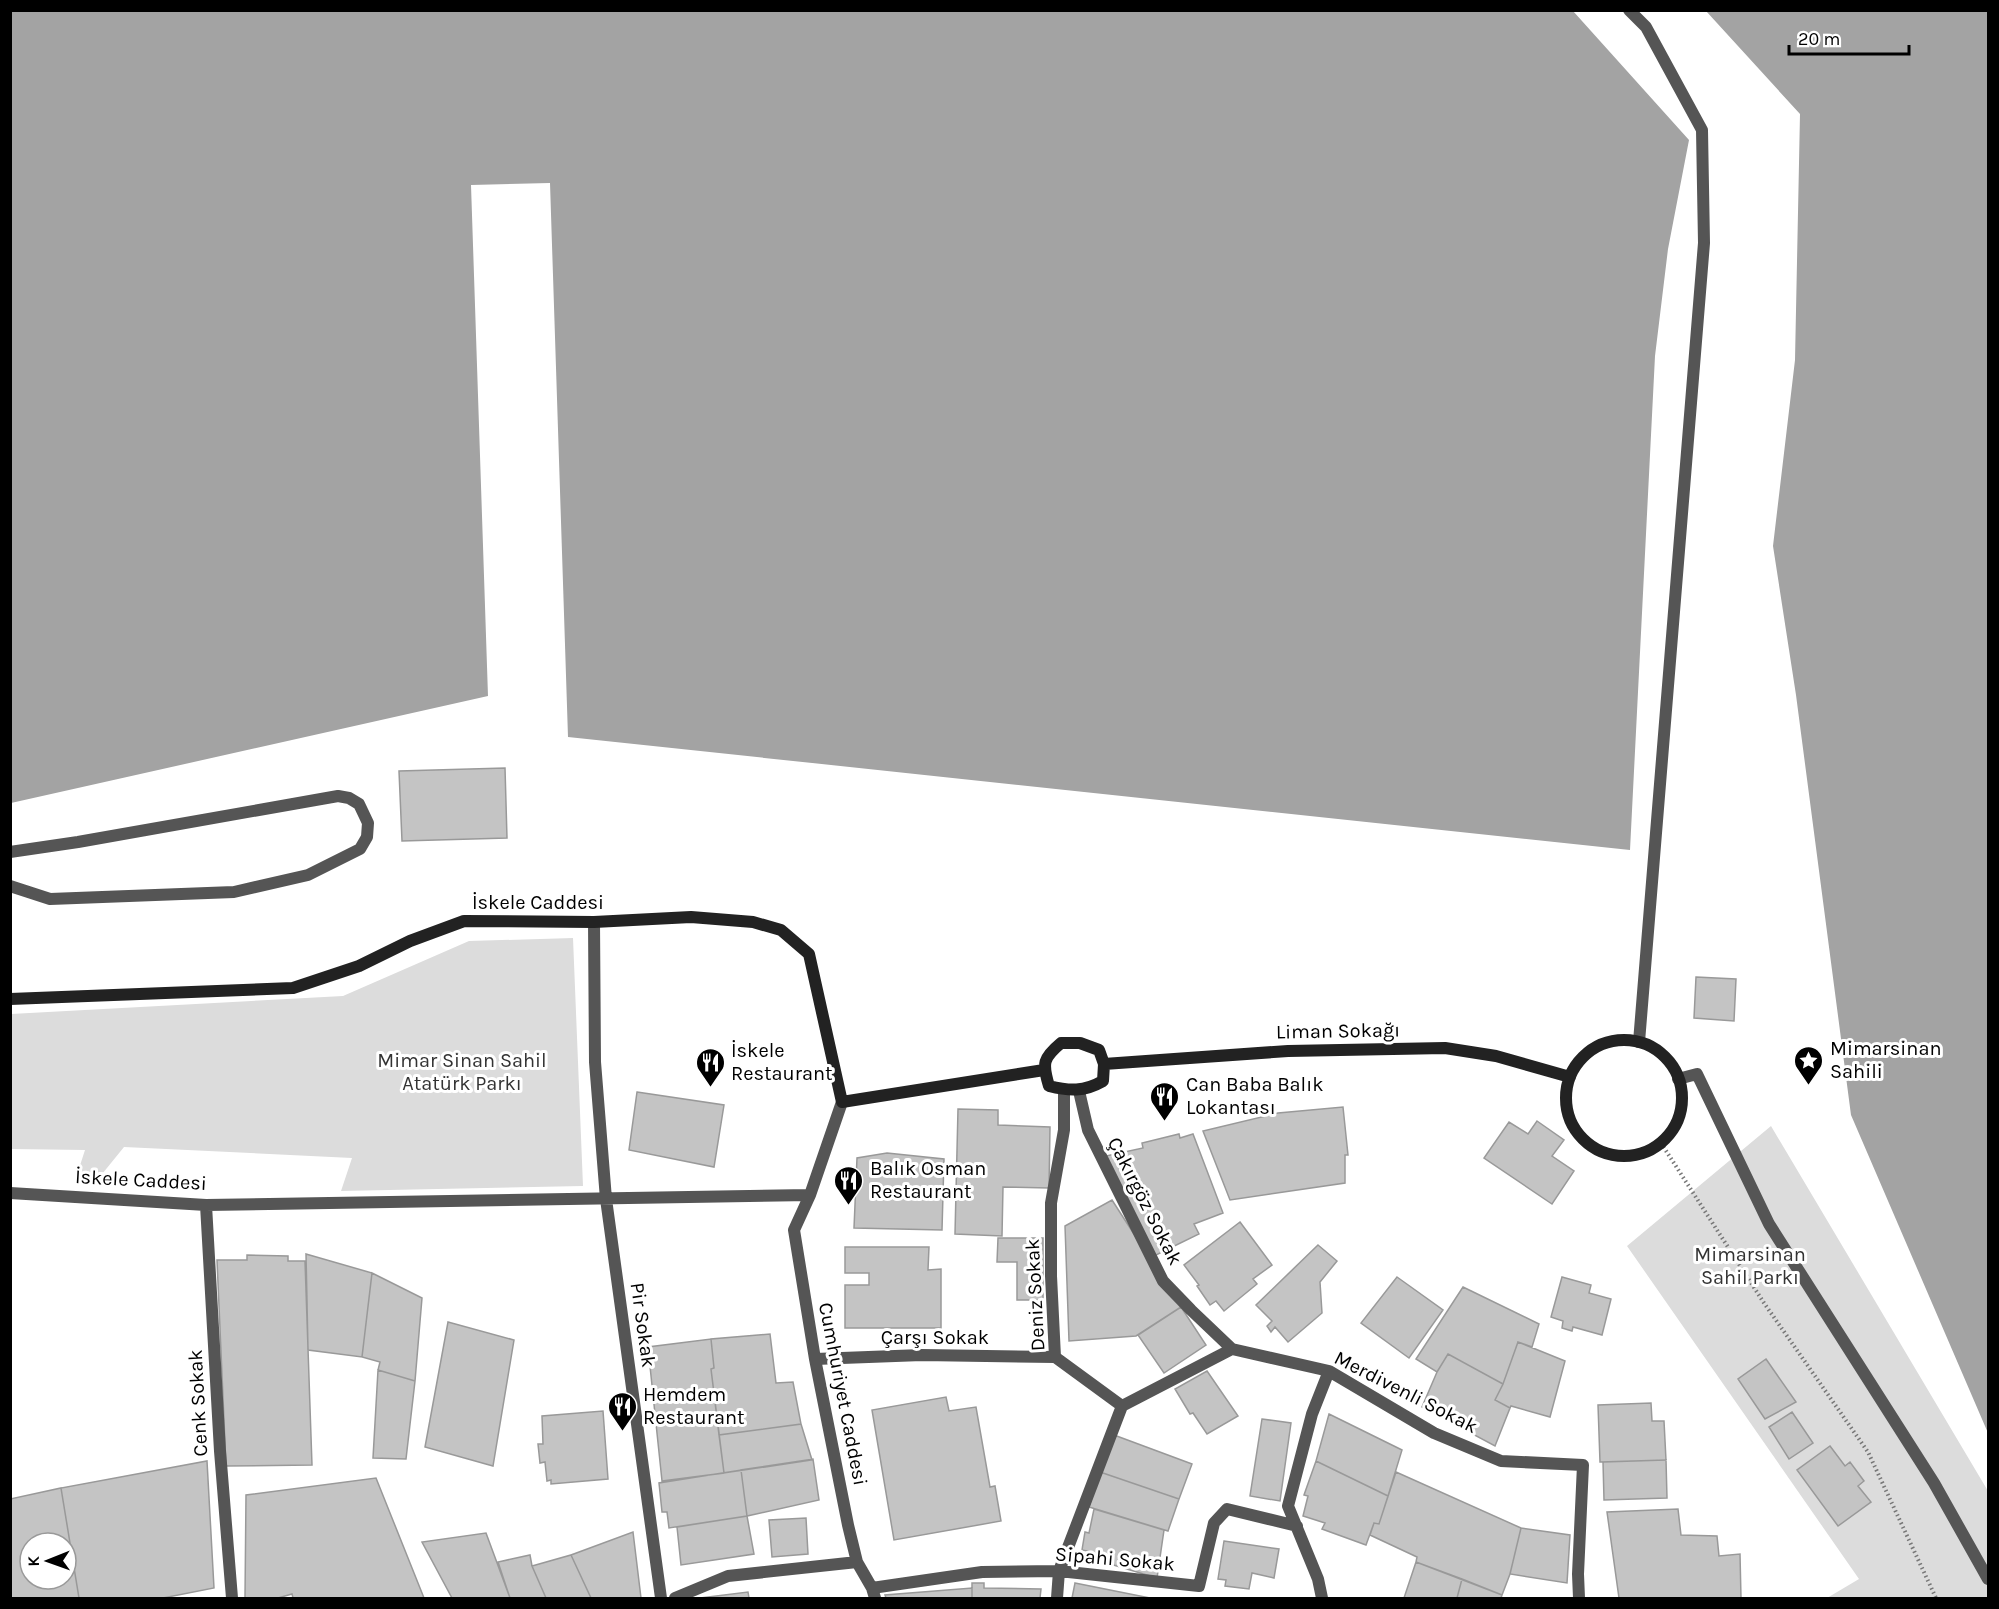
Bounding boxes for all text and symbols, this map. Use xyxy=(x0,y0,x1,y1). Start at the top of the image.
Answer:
scale bar xyxy=(1789,18,1909,56)
text: 20 m xyxy=(1798,28,1840,50)
street label: İskele Caddesi xyxy=(472,891,604,914)
street label: Liman Sokağı xyxy=(1276,1018,1400,1044)
place label: Mimarsinan Sahili xyxy=(1830,1037,1941,1083)
place label: İskele Restaurant xyxy=(731,1039,833,1085)
place icon: Mimarsinan Sahili xyxy=(1793,1044,1825,1086)
restaurant icon: İskele Restaurant xyxy=(694,1046,726,1088)
park label: Mimar Sinan Sahil Atatürk Parkı xyxy=(377,1049,547,1095)
place label: Can Baba Balık Lokantası xyxy=(1186,1073,1323,1119)
restaurant icon: Can Baba Balık Lokantası xyxy=(1149,1080,1181,1122)
street label: Çakırgöz Sokak xyxy=(1103,1133,1187,1269)
place label: Balık Osman Restaurant xyxy=(870,1157,986,1203)
restaurant icon: Balık Osman Restaurant xyxy=(833,1164,865,1206)
street label: İskele Caddesi xyxy=(74,1165,208,1195)
street label: Deniz Sokak xyxy=(1021,1238,1049,1352)
park label: Mimarsinan Sahil Parkı xyxy=(1694,1243,1806,1289)
street label: Pir Sokak xyxy=(626,1281,660,1369)
street label: Cumhuriyet Caddesi xyxy=(814,1301,872,1487)
street label: Çarşı Sokak xyxy=(881,1326,989,1349)
street label: Merdivenli Sokak xyxy=(1331,1346,1481,1438)
street label: Cenk Sokak xyxy=(184,1349,212,1457)
place label: Hemdem Restaurant xyxy=(643,1383,745,1429)
restaurant icon: Hemdem Restaurant xyxy=(606,1390,638,1432)
north arrow xyxy=(18,1531,78,1591)
street label: Sipahi Sokak xyxy=(1054,1542,1176,1576)
text: K xyxy=(24,1555,43,1567)

